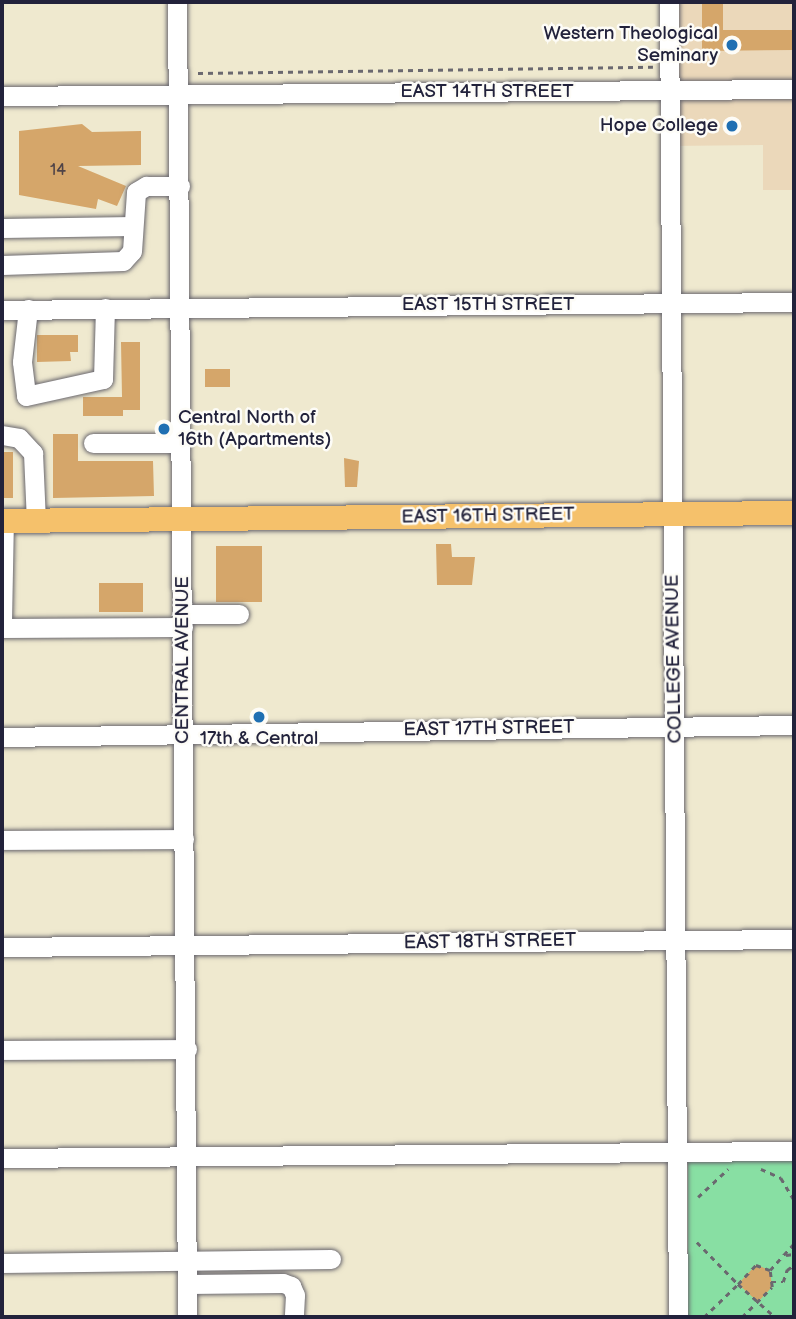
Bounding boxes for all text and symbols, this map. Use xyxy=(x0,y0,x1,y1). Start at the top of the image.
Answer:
place label: Western Theological Seminary xyxy=(543,23,718,67)
marker: Western Theological Seminary xyxy=(724,37,740,53)
street label: EAST 14TH STREET xyxy=(400,81,574,103)
place label: Hope College xyxy=(600,115,718,137)
marker: Hope College xyxy=(724,118,740,134)
house number: 14 xyxy=(50,161,66,181)
street label: EAST 15TH STREET xyxy=(401,294,575,316)
place label: Central North of 16th (Apartments) xyxy=(178,407,331,451)
marker: Central North of 16th (Apartments) xyxy=(156,421,172,437)
street label: EAST 16TH STREET xyxy=(401,503,575,529)
street label: COLLEGE AVENUE xyxy=(661,574,687,744)
street label: CENTRAL AVENUE xyxy=(172,576,194,744)
marker: 17th & Central xyxy=(251,709,267,725)
street label: EAST 17TH STREET xyxy=(403,716,575,742)
place label: 17th & Central xyxy=(200,728,318,750)
street label: EAST 18TH STREET xyxy=(403,929,577,955)

